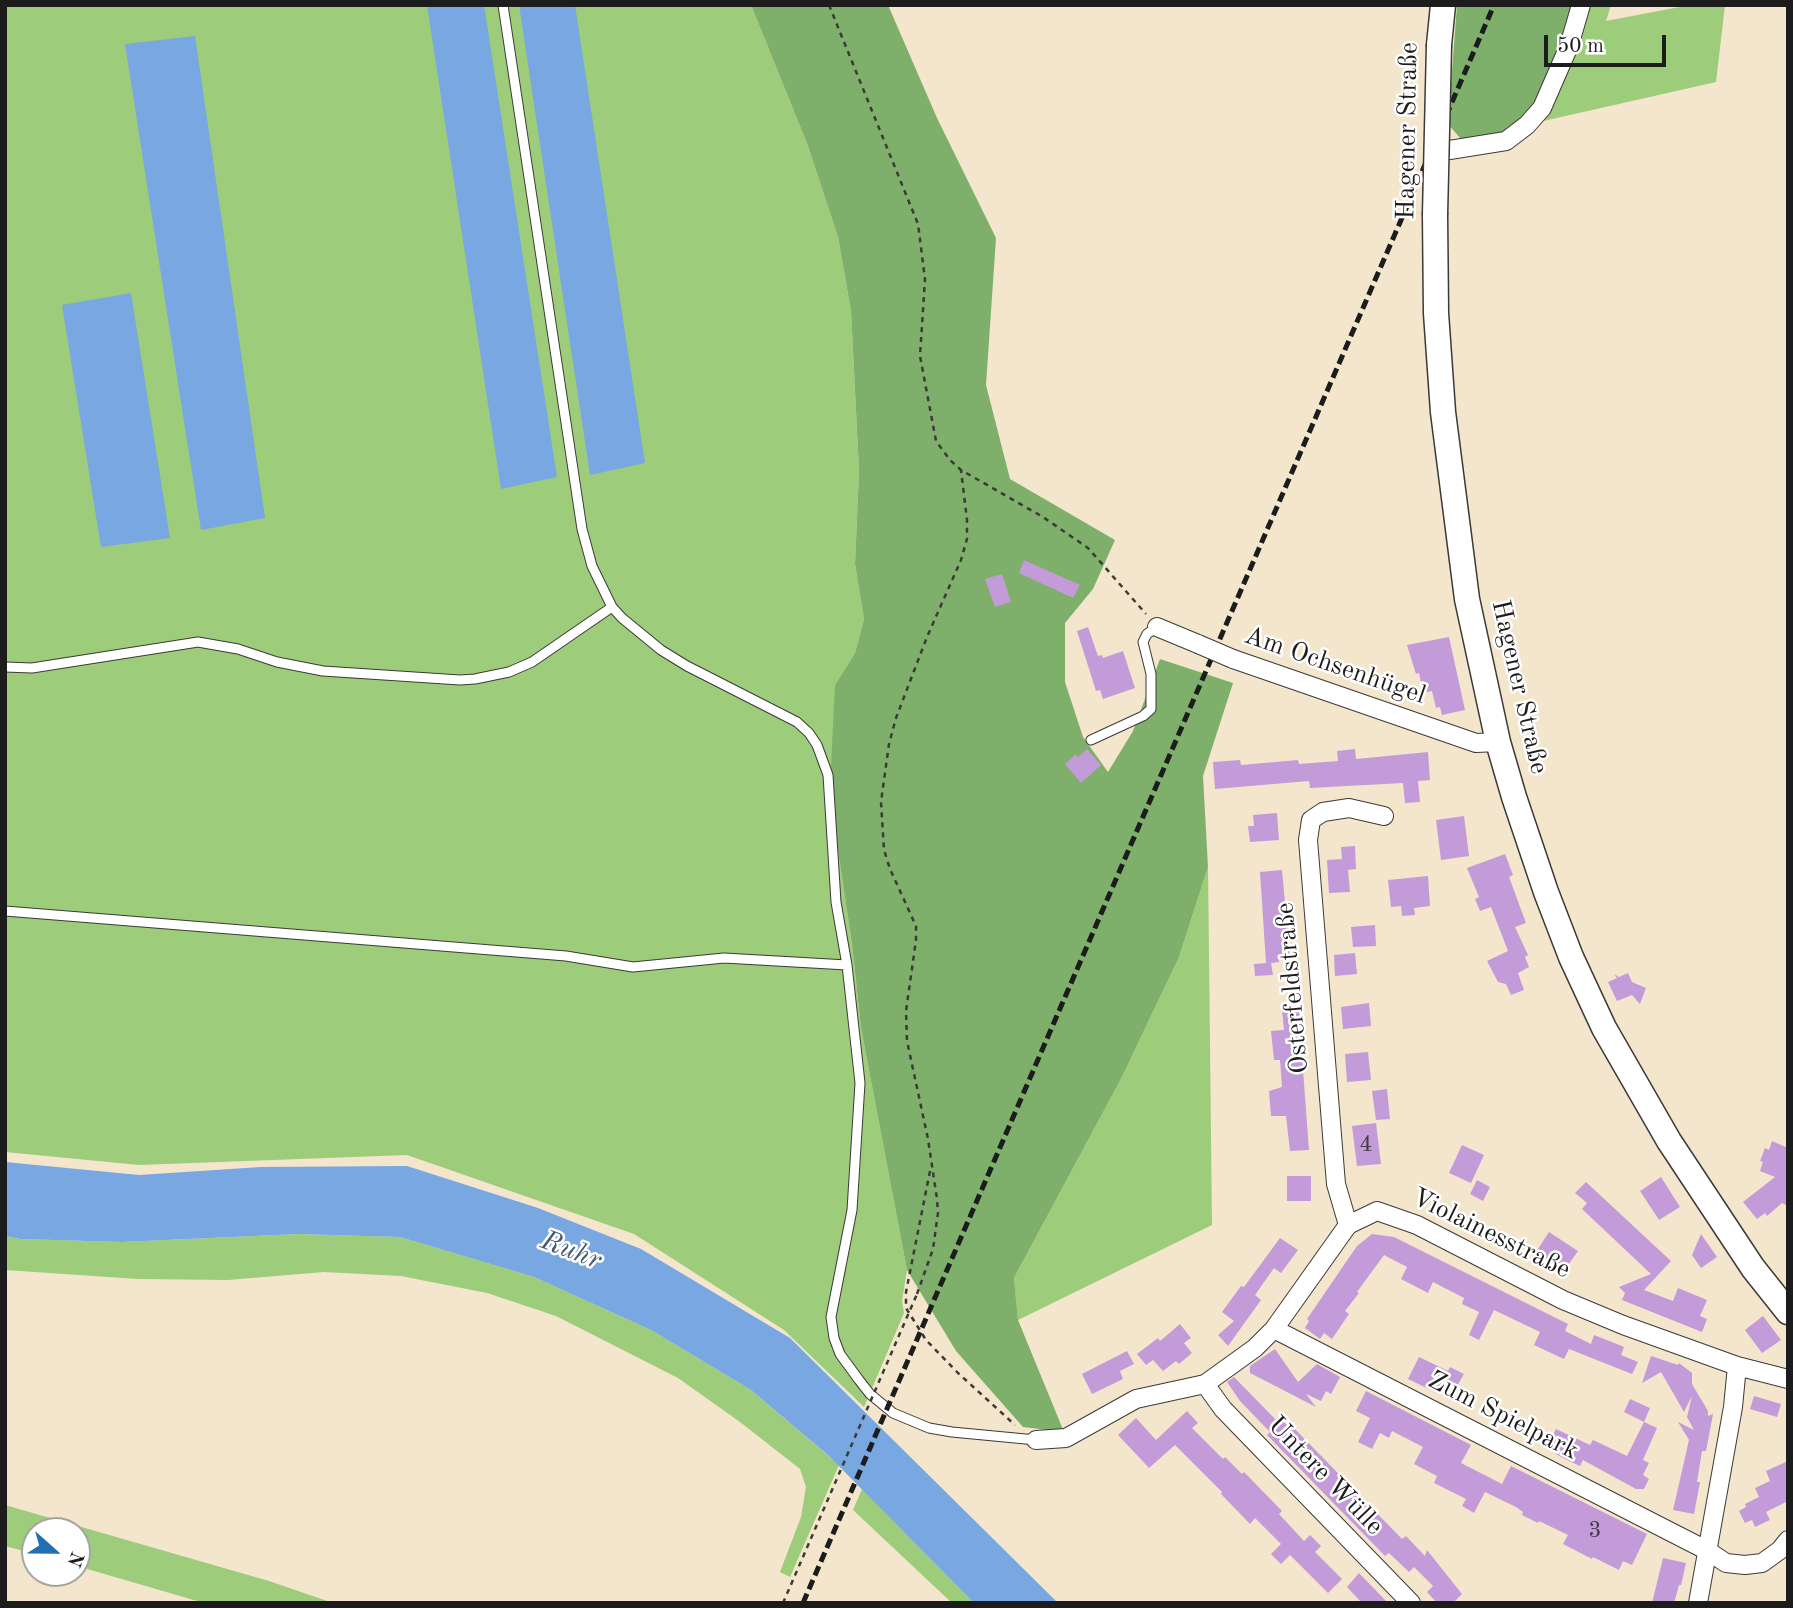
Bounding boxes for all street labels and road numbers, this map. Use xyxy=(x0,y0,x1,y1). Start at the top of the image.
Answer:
street label: Hagener Straße xyxy=(1391,42,1425,220)
street label: Hagener Straße xyxy=(1484,597,1554,777)
street label: Am Ochsenhügel xyxy=(1240,620,1430,712)
street label: Osterfeldstraße xyxy=(1270,901,1316,1075)
street label: Violainesstraße xyxy=(1407,1182,1575,1286)
street label: Zum Spielpark xyxy=(1422,1365,1584,1467)
street label: Untere Wülle xyxy=(1261,1410,1389,1542)

